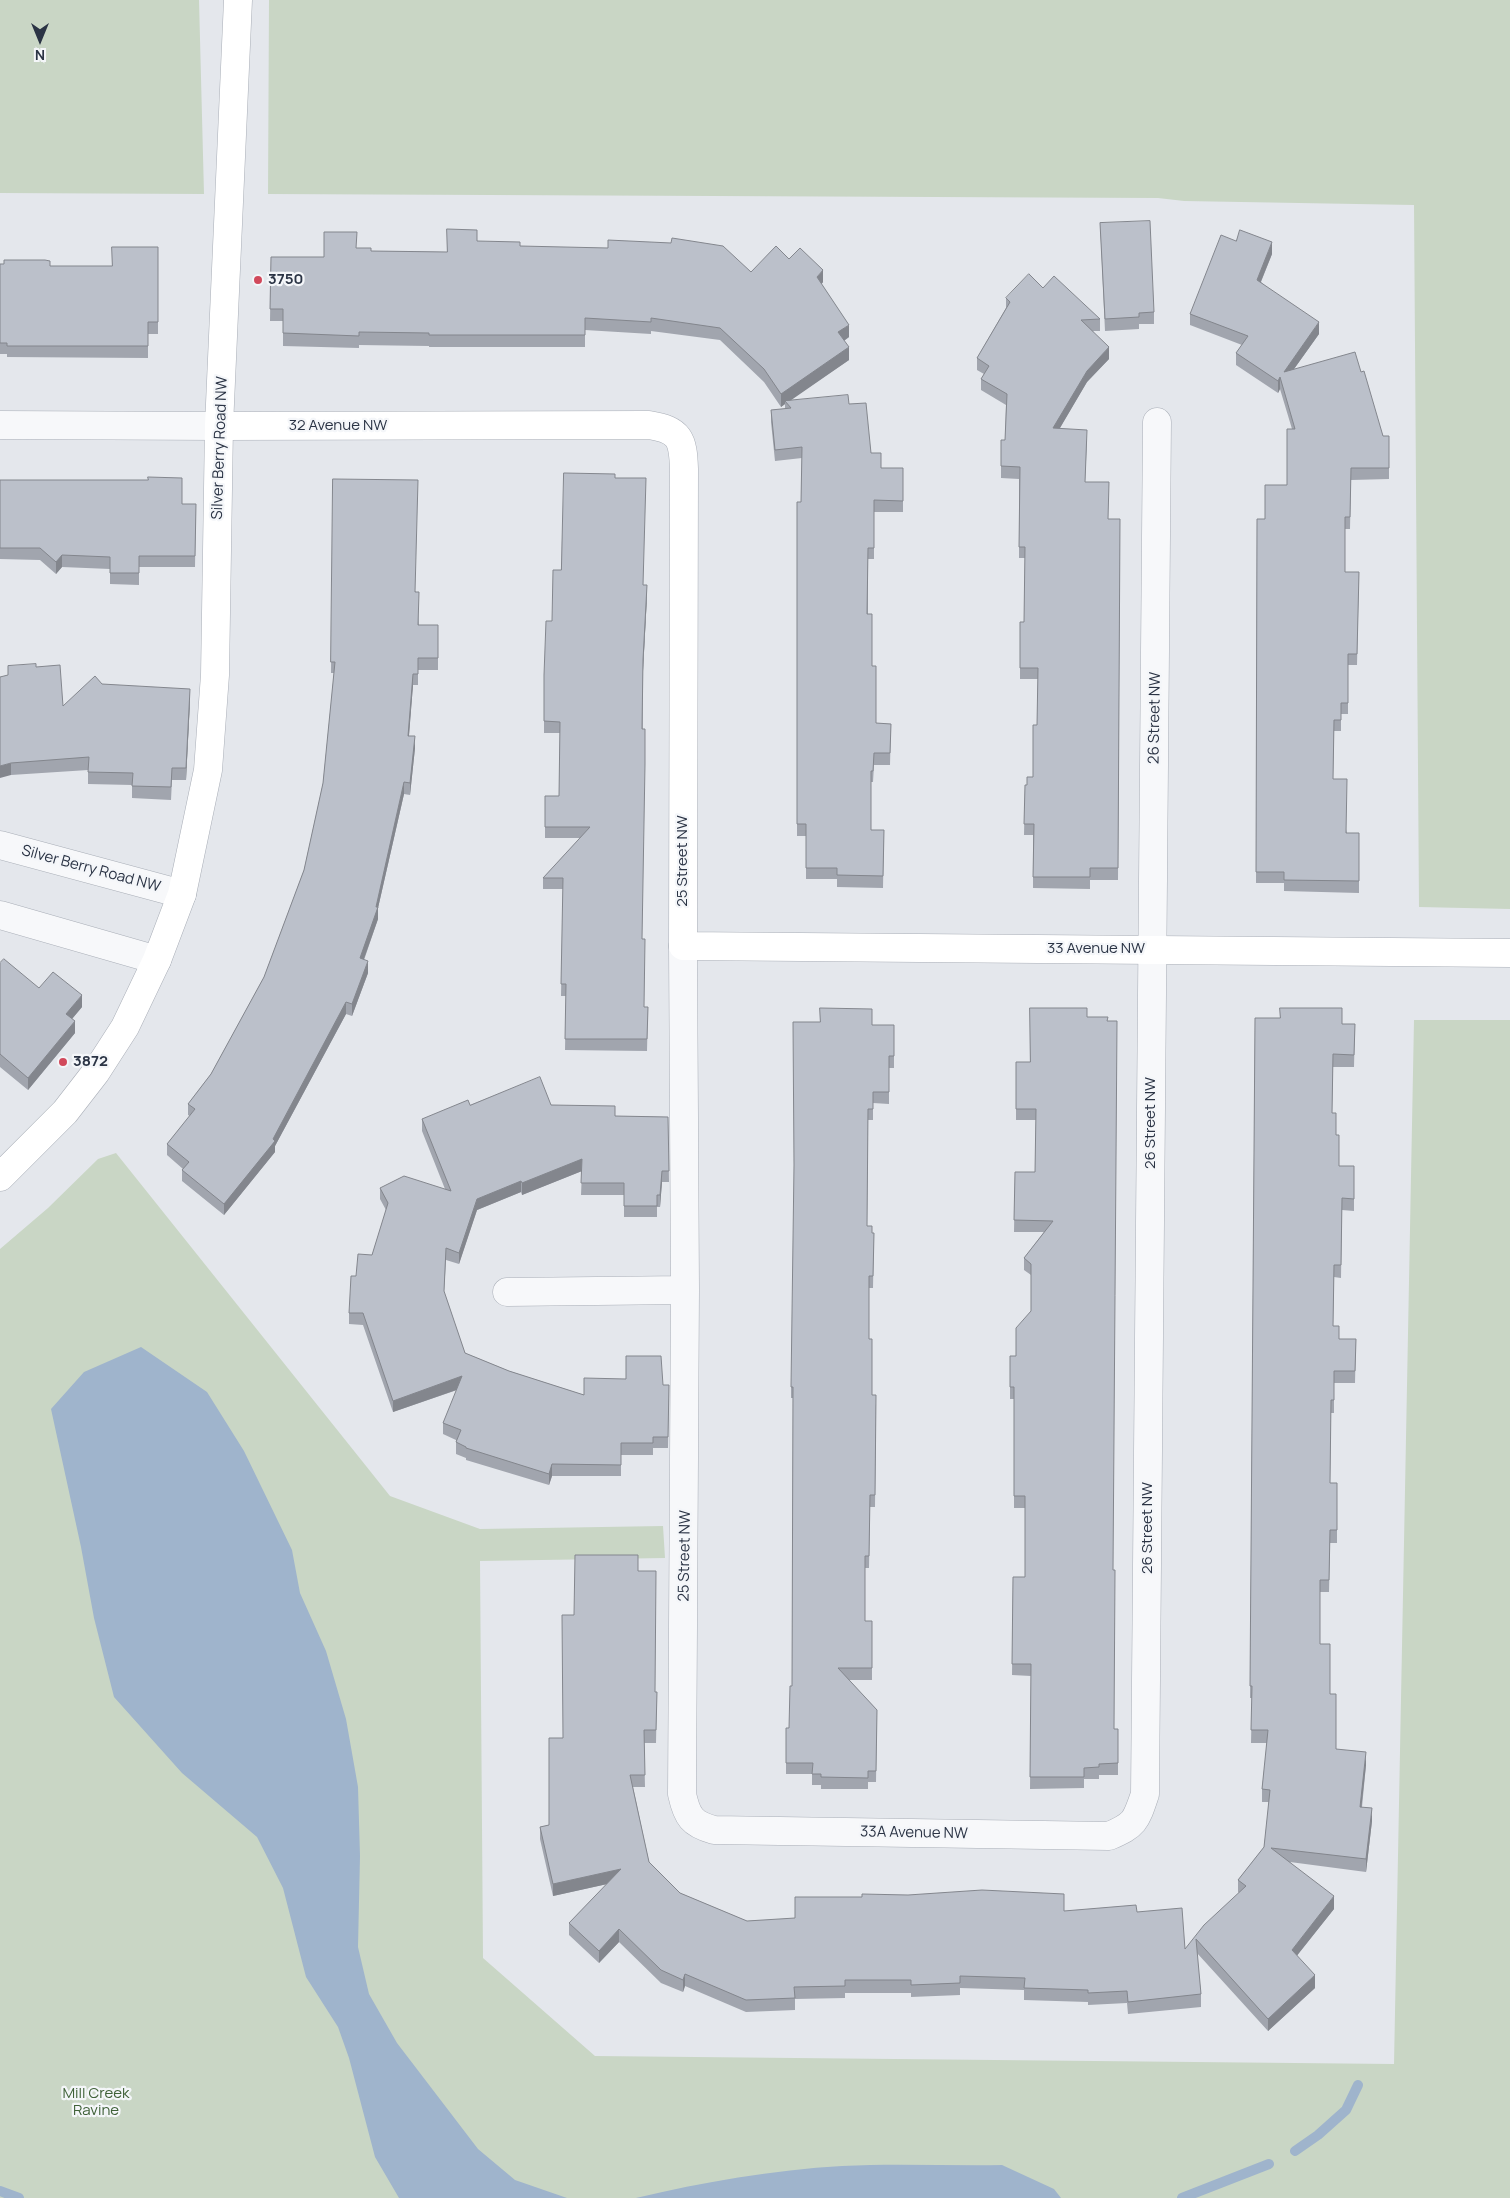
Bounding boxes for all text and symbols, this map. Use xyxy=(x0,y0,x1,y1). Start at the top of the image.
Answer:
north arrow xyxy=(15,15,65,65)
text: N xyxy=(35,46,45,65)
place label: 3750 xyxy=(268,271,303,289)
marker: 3750 xyxy=(252,274,264,286)
street label: Silver Berry Road NW xyxy=(209,376,231,520)
street label: 32 Avenue NW xyxy=(289,417,387,435)
street label: 26 Street NW xyxy=(1145,672,1165,764)
street label: 25 Street NW xyxy=(674,815,692,907)
street label: Silver Berry Road NW xyxy=(20,842,162,896)
street label: 33 Avenue NW xyxy=(1047,940,1145,958)
place label: 3872 xyxy=(73,1053,108,1071)
marker: 3872 xyxy=(57,1056,69,1068)
street label: 26 Street NW xyxy=(1142,1077,1160,1169)
street label: 26 Street NW xyxy=(1139,1482,1157,1574)
street label: 25 Street NW xyxy=(675,1510,695,1602)
street label: 33A Avenue NW xyxy=(860,1823,968,1843)
park label: Mill Creek Ravine xyxy=(62,2085,130,2120)

